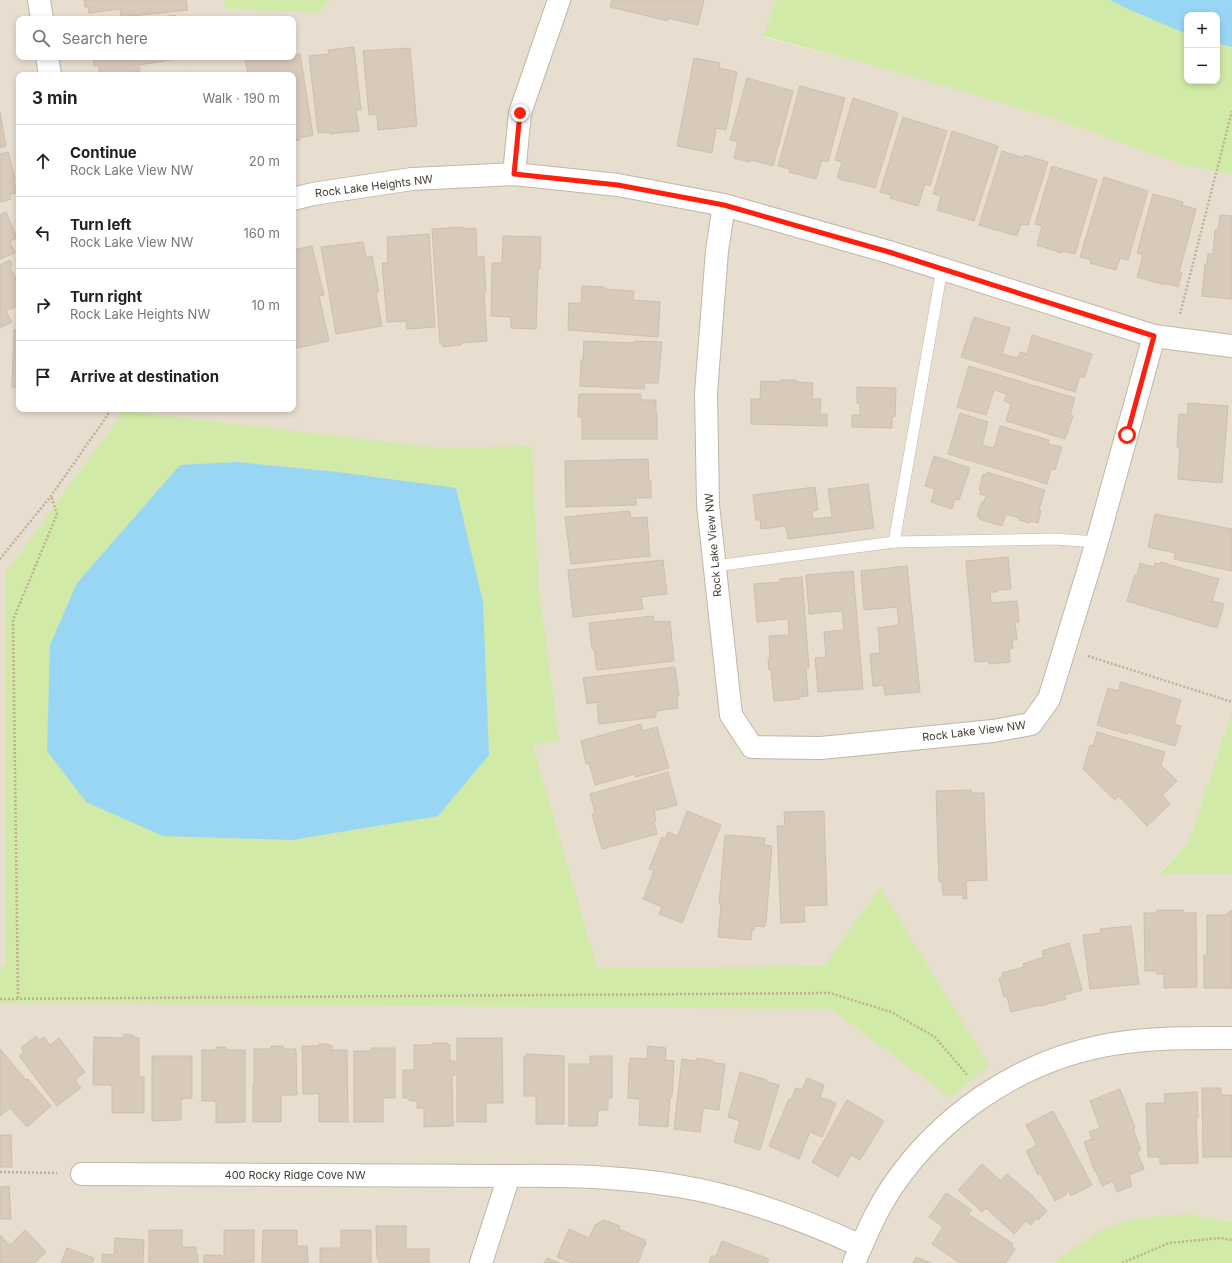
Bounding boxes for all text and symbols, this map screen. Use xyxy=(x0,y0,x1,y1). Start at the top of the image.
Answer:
map controls xyxy=(1184,12,1220,84)
button: + xyxy=(1184,12,1220,48)
search box xyxy=(16,16,296,60)
icon: search xyxy=(30,27,52,49)
text: Search here xyxy=(62,29,148,48)
button: − xyxy=(1184,48,1220,84)
text: 3 min xyxy=(32,88,78,108)
text: Walk · 190 m xyxy=(203,90,280,106)
route end xyxy=(511,104,529,122)
text: Continue xyxy=(70,143,137,162)
icon: ahead xyxy=(32,150,54,172)
text: 20 m xyxy=(249,153,280,169)
text: Rock Lake View NW xyxy=(70,162,193,178)
street label: Rock Lake Heights NW xyxy=(314,172,434,200)
text: Turn left xyxy=(70,215,131,234)
icon: left xyxy=(32,222,54,244)
text: 160 m xyxy=(243,225,280,241)
text: Rock Lake View NW xyxy=(70,234,193,250)
text: Turn right xyxy=(70,287,142,306)
icon: right xyxy=(32,294,54,316)
text: 10 m xyxy=(251,297,280,313)
text: Rock Lake Heights NW xyxy=(70,306,210,322)
icon: arrive xyxy=(32,366,54,388)
text: Arrive at destination xyxy=(70,367,219,386)
route start xyxy=(1118,426,1136,444)
street label: Rock Lake View NW xyxy=(701,492,725,598)
street label: Rock Lake View NW xyxy=(921,718,1027,744)
street label: 400 Rocky Ridge Cove NW xyxy=(225,1168,366,1182)

